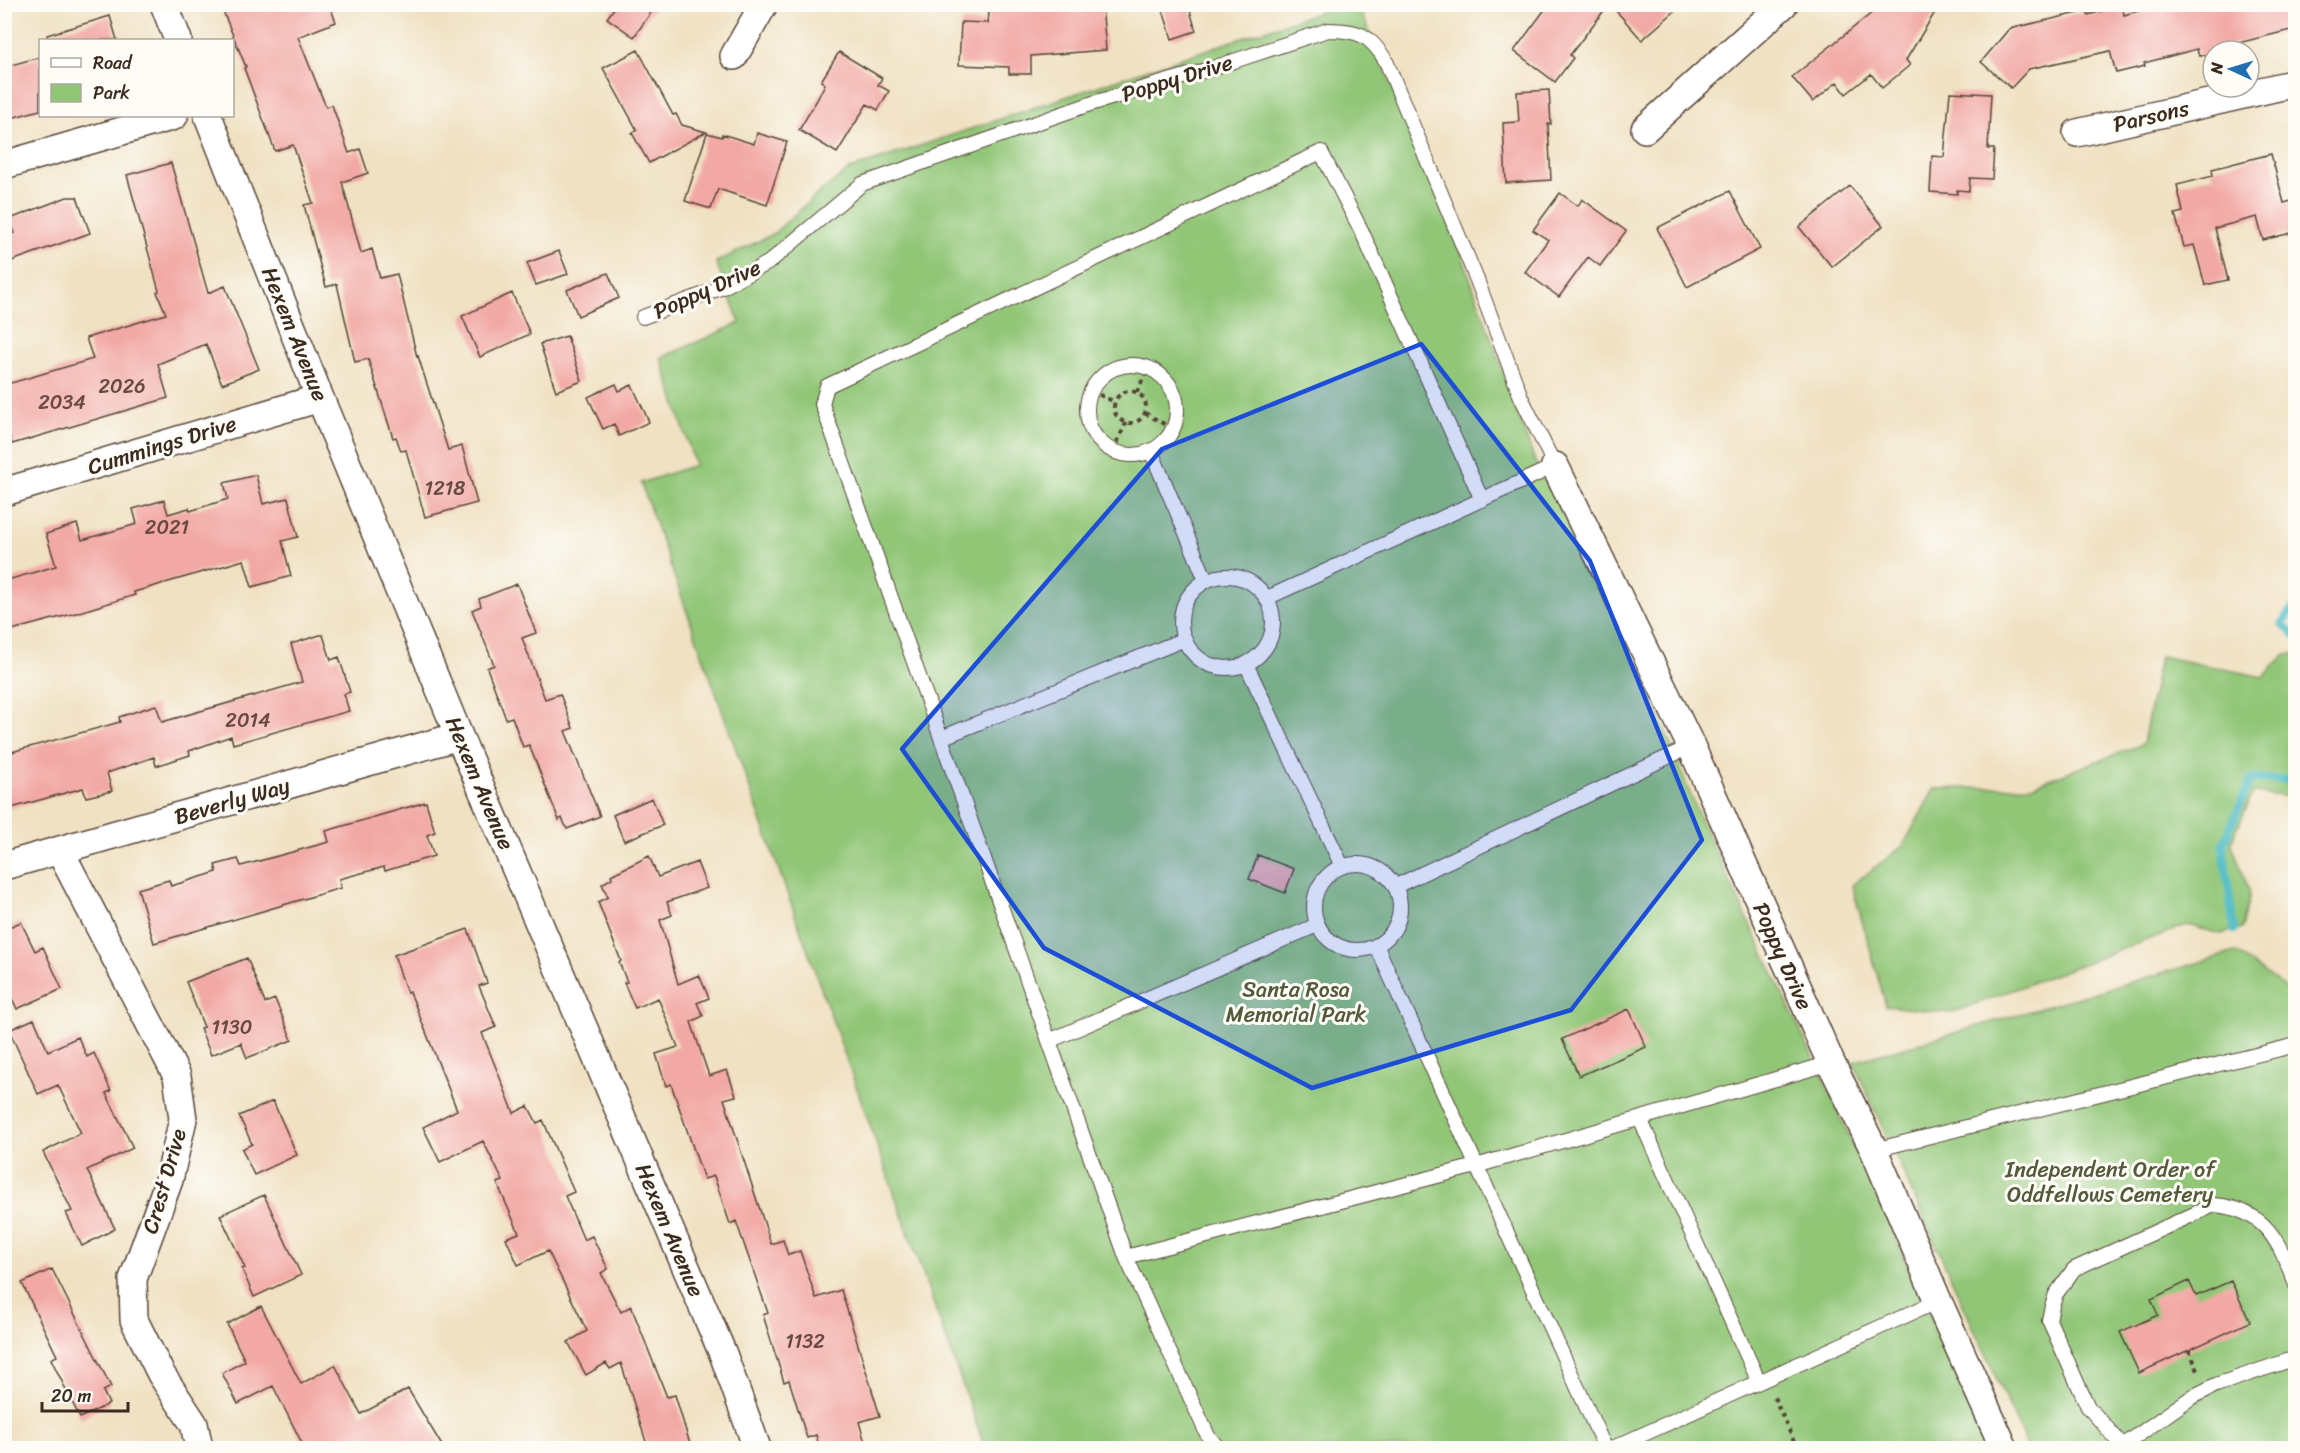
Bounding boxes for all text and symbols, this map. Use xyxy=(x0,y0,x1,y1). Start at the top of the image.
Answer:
legend xyxy=(39,39,234,117)
north arrow xyxy=(2201,39,2261,99)
street label: Poppy Drive xyxy=(1117,43,1237,113)
text: Road xyxy=(93,47,133,79)
text: N xyxy=(2202,61,2231,76)
text: Park xyxy=(93,77,130,109)
street label: Parsons xyxy=(2109,88,2194,144)
street label: Poppy Drive xyxy=(647,248,767,330)
street label: Hexem Avenue xyxy=(250,261,340,407)
house number: 2026 xyxy=(98,369,146,404)
house number: 2034 xyxy=(38,385,86,420)
street label: Cummings Drive xyxy=(83,404,241,486)
house number: 1218 xyxy=(425,471,465,506)
house number: 2021 xyxy=(145,510,189,545)
house number: 2014 xyxy=(225,703,271,738)
street label: Hexem Avenue xyxy=(434,710,526,856)
street label: Beverly Way xyxy=(170,766,295,836)
street label: Poppy Drive xyxy=(1742,896,1824,1016)
park label: Santa Rosa Memorial Park xyxy=(1226,970,1367,1034)
house number: 1130 xyxy=(212,1010,252,1045)
street label: Crest Drive xyxy=(130,1123,198,1238)
park label: Independent Order of Oddfellows Cemetery xyxy=(2004,1150,2217,1214)
street label: Hexem Avenue xyxy=(624,1157,716,1303)
house number: 1132 xyxy=(785,1324,825,1359)
scale bar xyxy=(42,1375,128,1413)
text: 20 m xyxy=(51,1380,91,1412)

